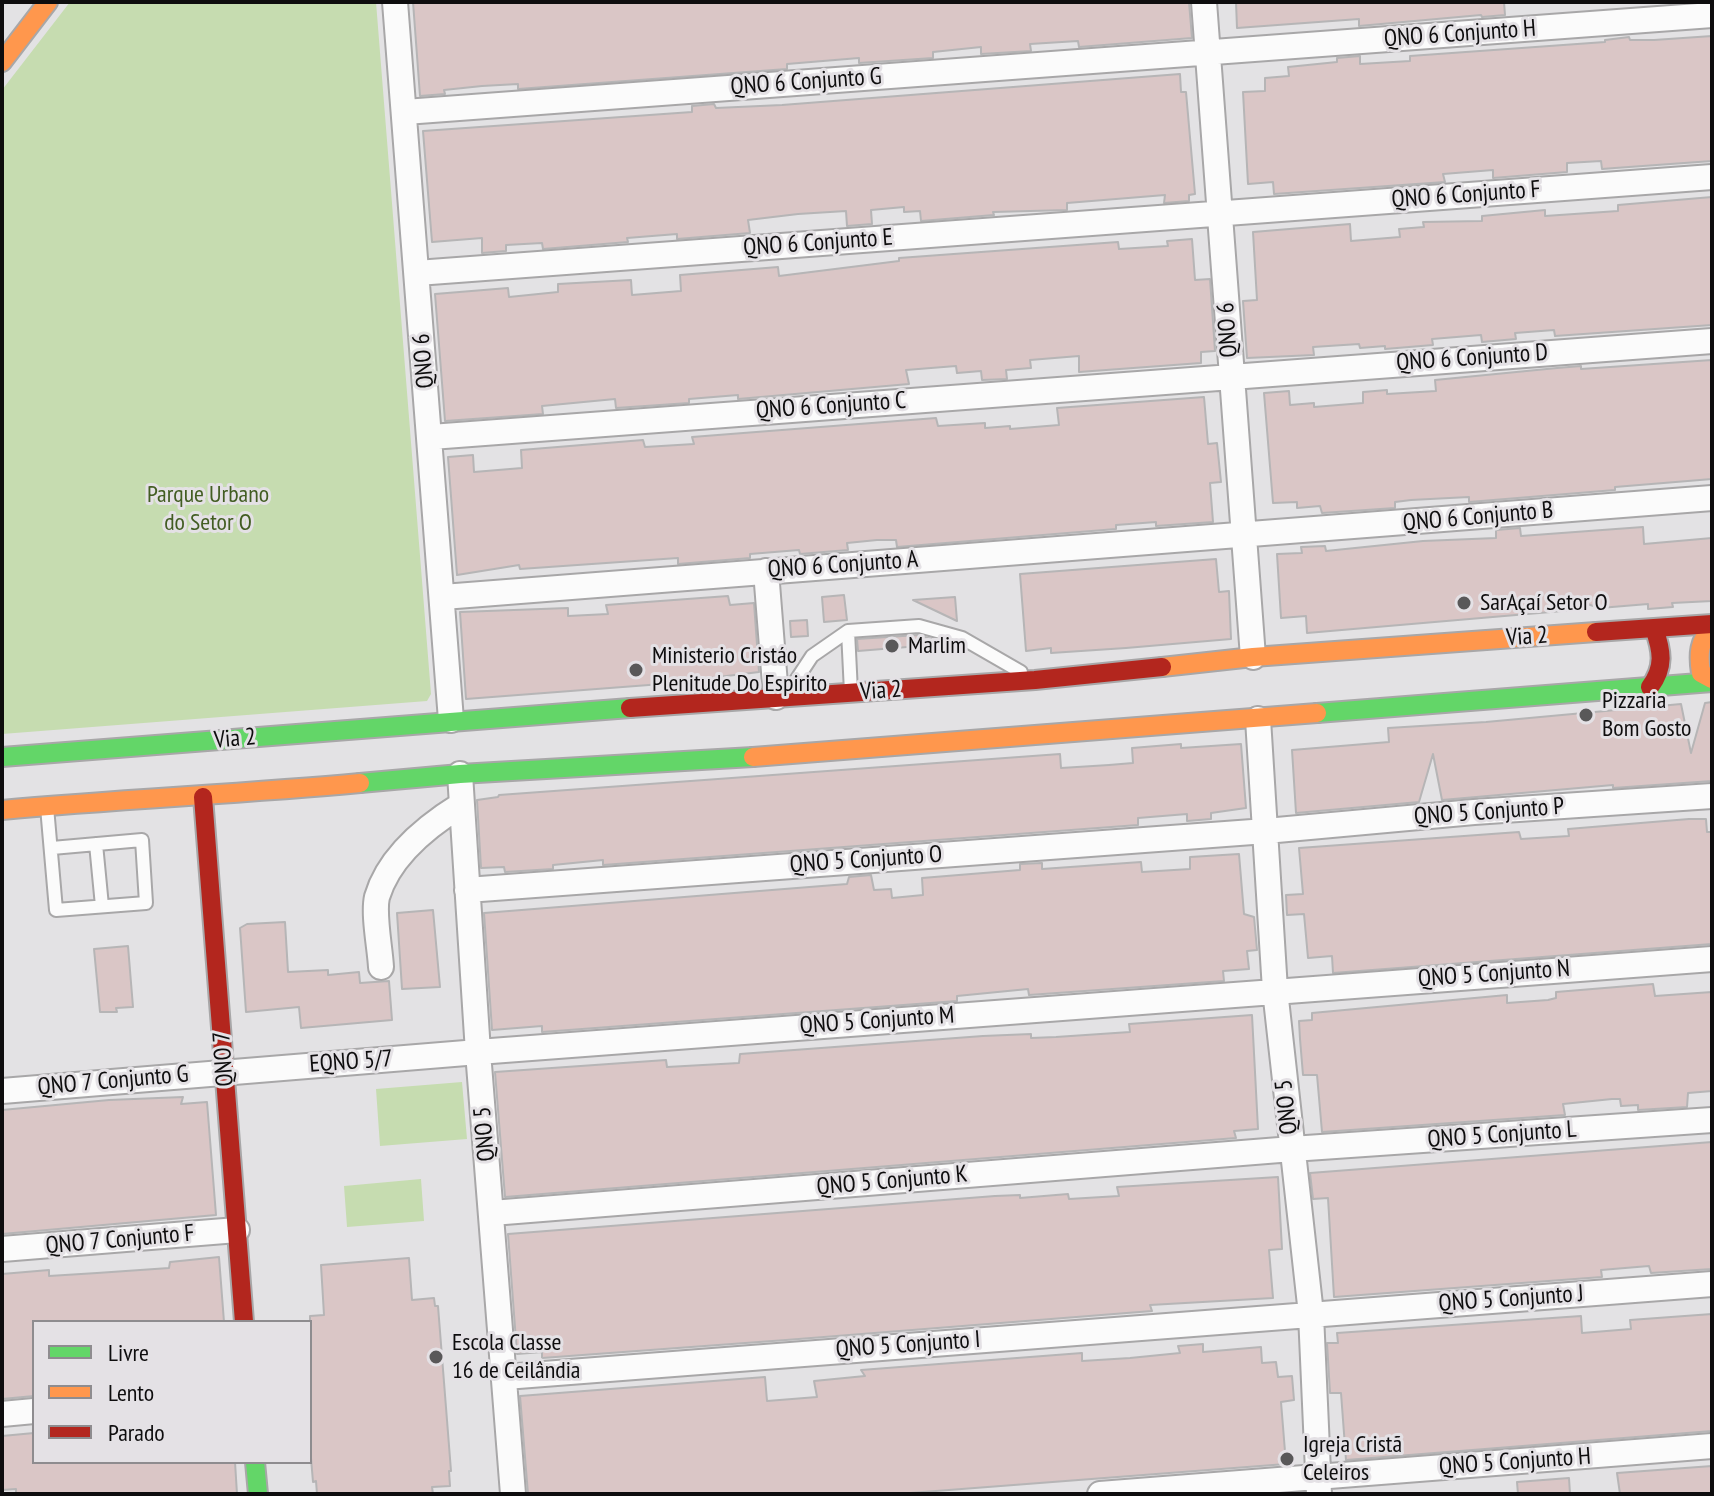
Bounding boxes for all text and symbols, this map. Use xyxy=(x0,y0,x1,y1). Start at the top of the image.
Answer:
street label: QNO 6 Conjunto H xyxy=(1383,14,1537,54)
street label: QNO 6 Conjunto G xyxy=(730,62,882,102)
street label: QNO 6 Conjunto F xyxy=(1391,175,1541,215)
street label: QNO 6 Conjunto E xyxy=(742,223,894,263)
street label: QNO 6 xyxy=(1212,301,1244,359)
street label: QNO 6 xyxy=(407,332,441,390)
street label: QNO 6 Conjunto D xyxy=(1395,338,1549,378)
street label: QNO 6 Conjunto C xyxy=(755,386,907,426)
park label: Parque Urbano do Setor O xyxy=(147,481,269,537)
street label: QNO 6 Conjunto B xyxy=(1402,496,1554,538)
street label: QNO 6 Conjunto A xyxy=(767,545,919,585)
place label: SarAçaí Setor O xyxy=(1480,589,1608,617)
marker: SarAçaí Setor O xyxy=(1455,594,1473,612)
street label: Via 2 xyxy=(1505,621,1549,653)
place label: Marlim xyxy=(908,632,966,660)
marker: Marlim xyxy=(883,637,901,655)
place label: Ministerio Cristáo Plenitude Do Espirito xyxy=(652,642,827,698)
marker: Ministerio Cristáo Plenitude Do Espirito xyxy=(627,661,645,679)
street label: Via 2 xyxy=(859,675,903,707)
place label: Pizzaria Bom Gosto xyxy=(1602,687,1691,743)
marker: Pizzaria Bom Gosto xyxy=(1577,706,1595,724)
street label: Via 2 xyxy=(213,723,257,755)
street label: QNO 5 Conjunto P xyxy=(1413,792,1565,832)
street label: QNO 5 Conjunto O xyxy=(789,840,943,880)
street label: QNO 5 Conjunto N xyxy=(1417,954,1571,994)
street label: QNO 5 Conjunto M xyxy=(799,1001,955,1041)
street label: QNO 7 xyxy=(208,1030,240,1088)
street label: EQNO 5/7 xyxy=(308,1045,394,1079)
street label: QNO 7 Conjunto G xyxy=(36,1060,190,1102)
street label: QNO 5 xyxy=(1270,1078,1304,1136)
street label: QNO 5 xyxy=(468,1105,502,1163)
street label: QNO 5 Conjunto L xyxy=(1426,1115,1578,1155)
street label: QNO 5 Conjunto K xyxy=(815,1160,969,1202)
street label: QNO 7 Conjunto F xyxy=(44,1219,196,1261)
street label: QNO 5 Conjunto J xyxy=(1438,1280,1584,1318)
legend xyxy=(32,1320,312,1464)
street label: QNO 5 Conjunto I xyxy=(835,1326,981,1364)
place label: Escola Classe 16 de Ceilândia xyxy=(452,1329,580,1385)
text: Livre xyxy=(108,1337,149,1368)
marker: Escola Classe 16 de Ceilândia xyxy=(427,1348,445,1366)
text: Lento xyxy=(108,1377,154,1408)
text: Parado xyxy=(108,1417,165,1448)
place label: Igreja Cristã Celeiros xyxy=(1303,1431,1402,1487)
street label: QNO 5 Conjunto H xyxy=(1438,1442,1592,1482)
marker: Igreja Cristã Celeiros xyxy=(1278,1450,1296,1468)

